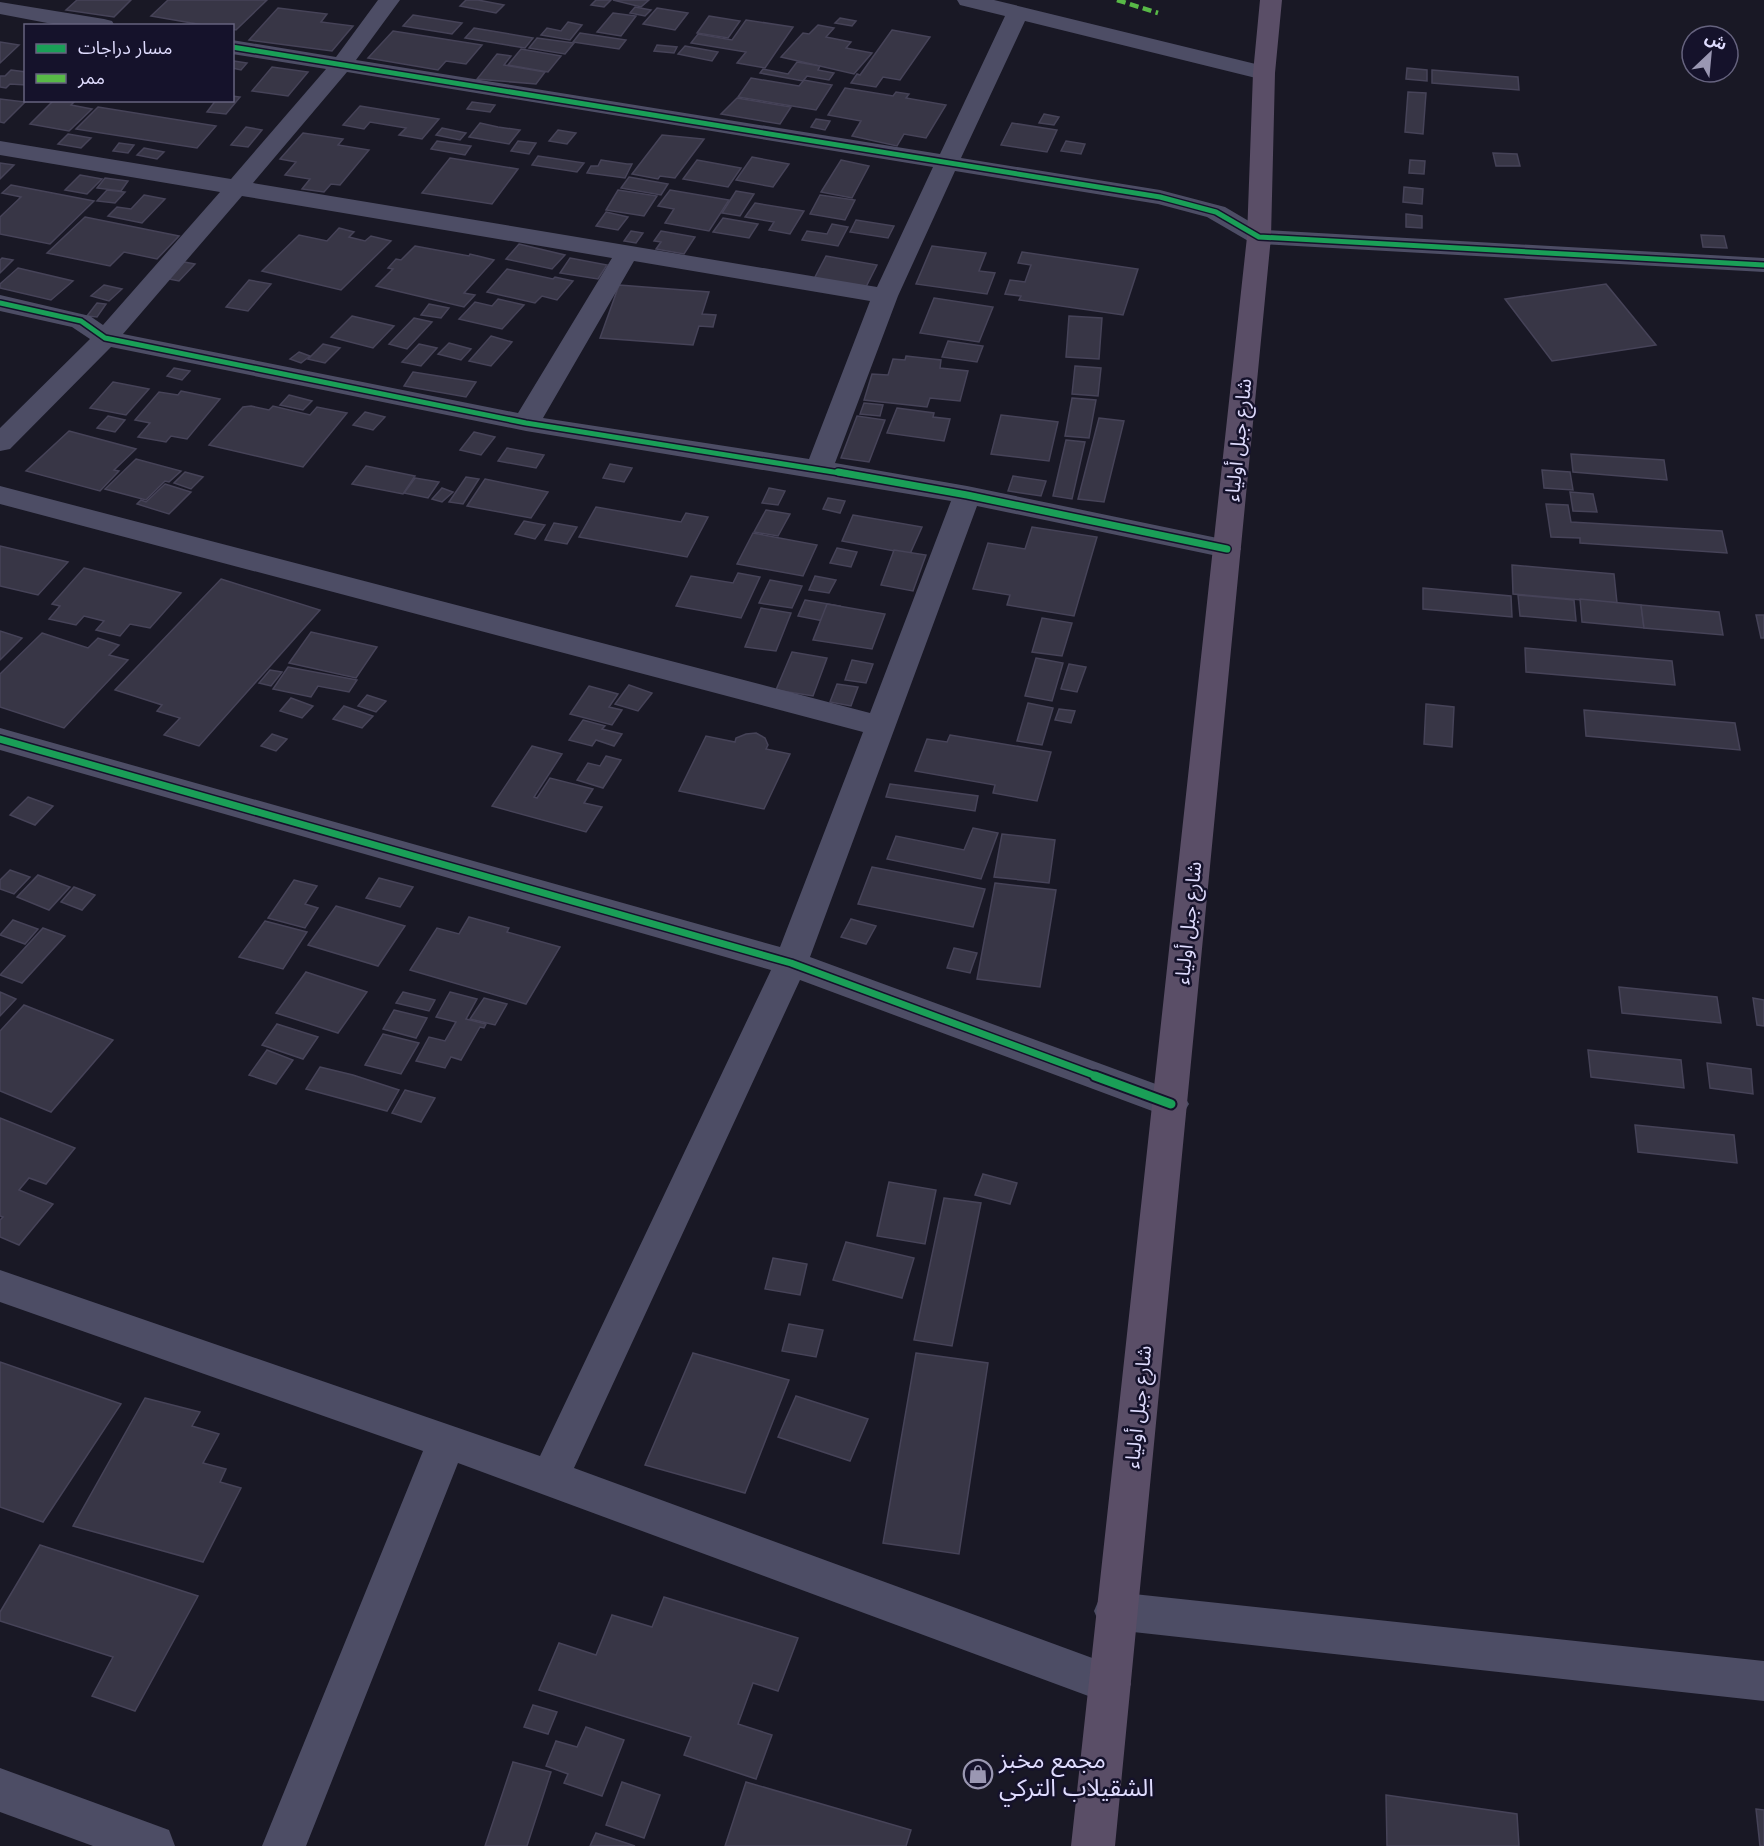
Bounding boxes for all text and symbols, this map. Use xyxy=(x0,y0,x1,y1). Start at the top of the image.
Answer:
legend xyxy=(24,24,234,102)
north arrow xyxy=(1680,24,1740,84)
text: ش xyxy=(1702,29,1730,54)
text: مسار دراجات xyxy=(78,38,172,59)
text: ممر xyxy=(77,68,105,89)
street label: شارع جبل أولياء xyxy=(1220,377,1259,503)
street label: شارع جبل أولياء xyxy=(1170,860,1209,986)
street label: شارع جبل أولياء xyxy=(1120,1344,1159,1470)
place label: مجمع مخبز الشقيلاب التركي xyxy=(998,1746,1154,1807)
shop icon: مجمع مخبز الشقيلاب التركي xyxy=(962,1758,994,1790)

